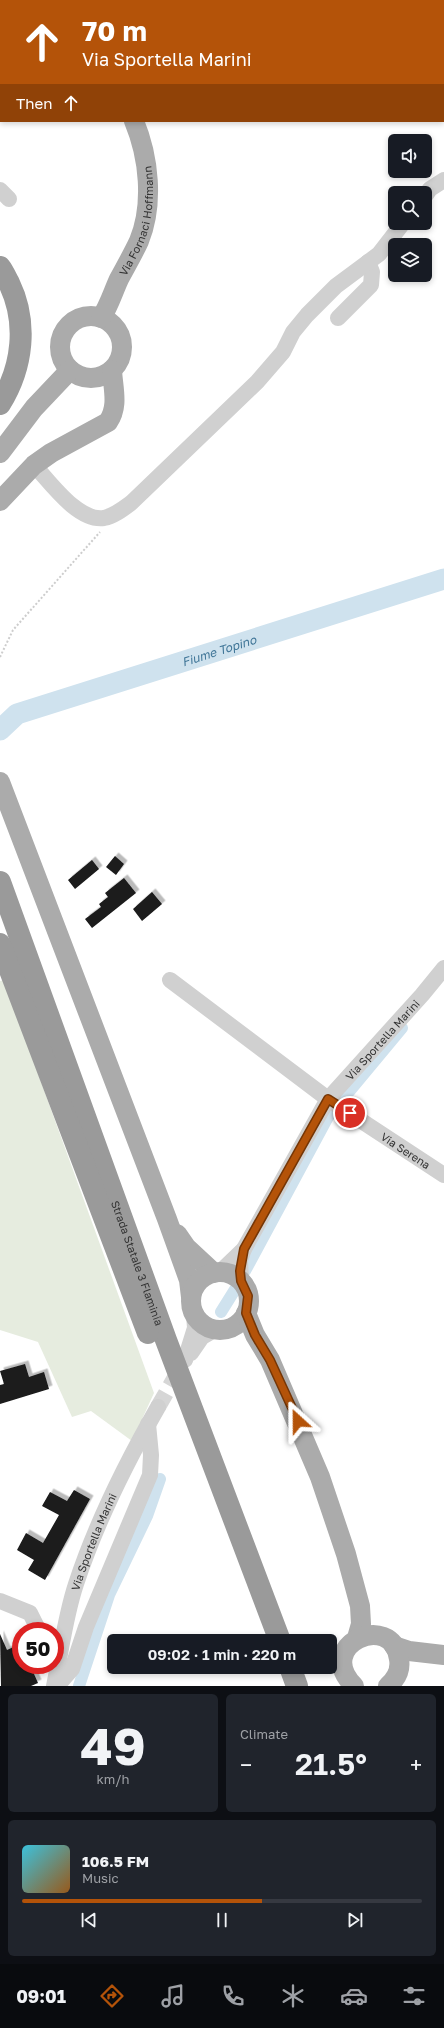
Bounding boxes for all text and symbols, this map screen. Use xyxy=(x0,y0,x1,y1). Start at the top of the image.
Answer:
text: 70 m xyxy=(82,14,147,47)
icon: ahead xyxy=(16,16,68,68)
text: Via Sportella Marini xyxy=(82,48,252,70)
icon: ahead xyxy=(60,92,82,114)
text: Then xyxy=(16,94,52,112)
map controls xyxy=(388,134,432,282)
button: sound xyxy=(388,134,432,178)
street label: Via Fornaci Hoffmann xyxy=(116,165,155,278)
button: search xyxy=(388,186,432,230)
button: layers xyxy=(388,238,432,282)
water label: Fiume Topino xyxy=(180,631,259,669)
street label: Via Sportella Marini xyxy=(342,996,422,1082)
pin xyxy=(333,1096,367,1130)
icon: arrive xyxy=(339,1102,361,1124)
street label: Via Serena xyxy=(379,1129,433,1171)
street label: Strada Statale 3 Flaminia xyxy=(109,1198,167,1327)
position arrow xyxy=(277,1400,319,1442)
street label: Via Sportella Marini xyxy=(68,1491,118,1592)
speed limit sign: 50 xyxy=(12,1622,64,1674)
text: 09:02 · 1 min · 220 m xyxy=(148,1645,296,1663)
text: 49 xyxy=(80,1714,146,1776)
text: Climate xyxy=(240,1726,288,1742)
text: 21.5° xyxy=(295,1746,367,1782)
text: − xyxy=(240,1751,252,1778)
text: + xyxy=(410,1751,422,1778)
text: km/h xyxy=(96,1771,130,1787)
text: 106.5 FM xyxy=(82,1852,149,1870)
text: Music xyxy=(82,1870,119,1886)
icon: previous xyxy=(78,1909,100,1931)
icon: pause xyxy=(211,1909,233,1931)
icon: next xyxy=(344,1909,366,1931)
icon: directions xyxy=(98,1982,126,2010)
icon: music xyxy=(159,1982,187,2010)
icon: phone xyxy=(219,1982,247,2010)
icon: climate xyxy=(279,1982,307,2010)
icon: car xyxy=(340,1982,368,2010)
icon: filters xyxy=(400,1982,428,2010)
text: 09:01 xyxy=(16,1985,66,2007)

